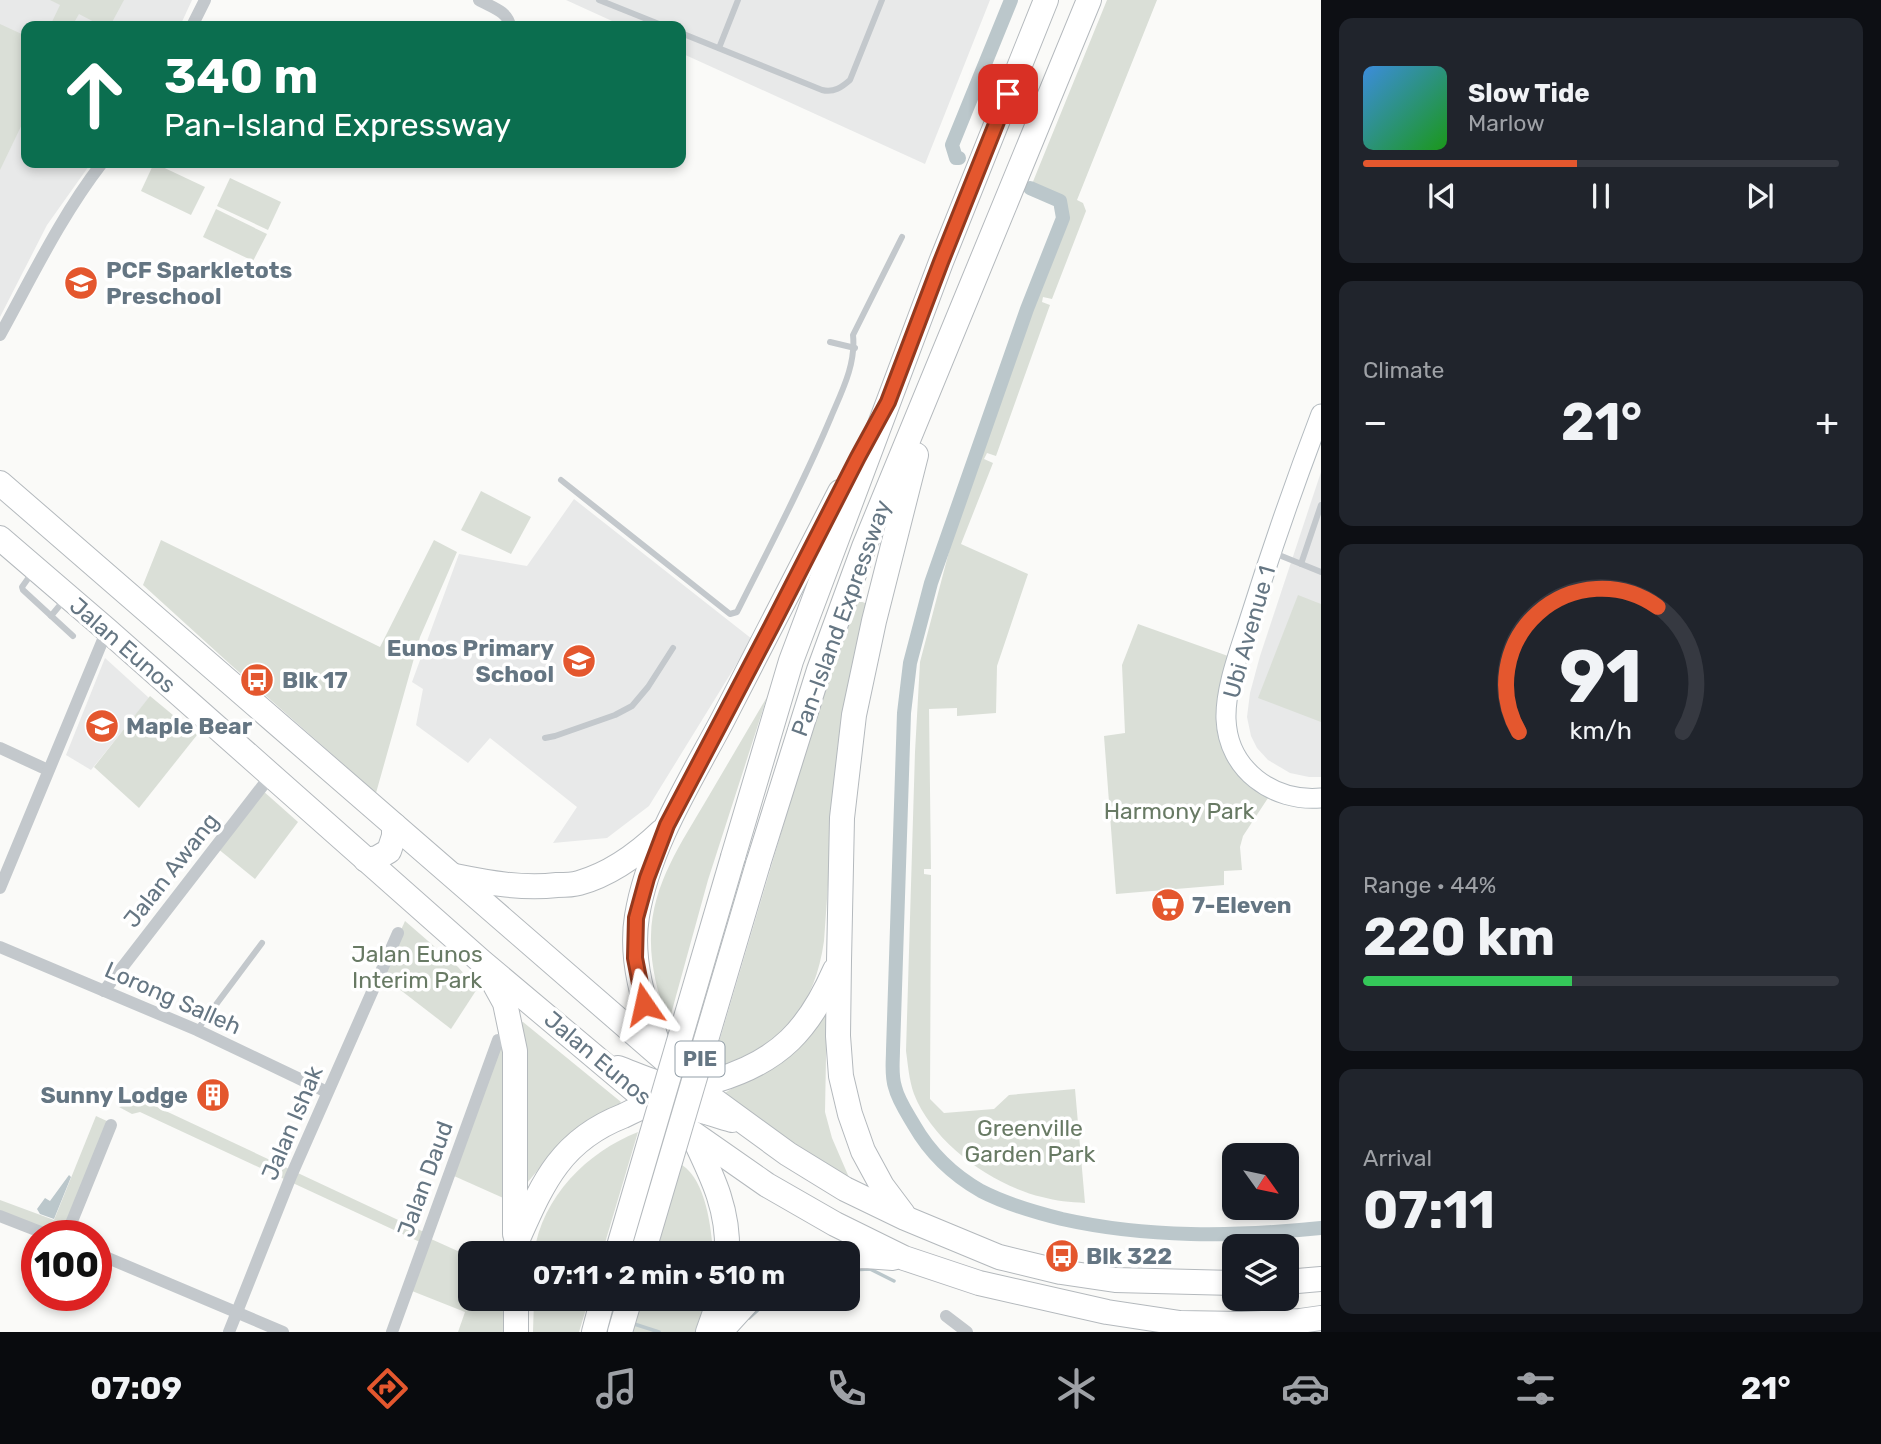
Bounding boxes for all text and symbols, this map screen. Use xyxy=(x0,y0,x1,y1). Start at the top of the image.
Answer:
text: 340 m xyxy=(164,47,318,105)
icon: ahead xyxy=(49,49,140,140)
pin xyxy=(978,64,1038,124)
icon: arrive xyxy=(989,75,1027,113)
text: Slow Tide xyxy=(1468,78,1590,109)
text: Pan-Island Expressway xyxy=(164,106,511,144)
text: Marlow xyxy=(1468,109,1545,137)
icon: previous xyxy=(1423,177,1461,215)
icon: pause xyxy=(1582,177,1620,215)
icon: next xyxy=(1741,177,1779,215)
place label: PCF Sparkletots Preschool xyxy=(106,256,292,310)
school or university icon: PCF Sparkletots Preschool xyxy=(62,264,100,302)
text: Climate xyxy=(1363,356,1444,384)
text: 21° xyxy=(1561,391,1642,453)
text: − xyxy=(1363,399,1388,445)
text: + xyxy=(1815,399,1839,445)
street label: Pan-Island Expressway xyxy=(785,496,897,740)
street label: Ubi Avenue 1 xyxy=(1217,563,1281,701)
street label: Jalan Eunos xyxy=(64,591,182,699)
place label: Eunos Primary School xyxy=(387,634,554,688)
text: 91 xyxy=(1560,634,1642,720)
school or university icon: Eunos Primary School xyxy=(560,642,598,680)
bus stop icon: Blk 17 xyxy=(238,661,276,699)
place label: Blk 17 xyxy=(282,666,348,694)
school or university icon: Maple Bear xyxy=(83,707,121,745)
place label: Maple Bear xyxy=(126,712,253,740)
text: km/h xyxy=(1570,716,1632,745)
park label: Harmony Park xyxy=(1104,797,1254,825)
street label: Jalan Awang xyxy=(118,807,224,933)
text: Range · 44% xyxy=(1363,871,1496,899)
supermarket icon: 7-Eleven xyxy=(1149,886,1187,924)
place label: 7-Eleven xyxy=(1192,891,1292,919)
text: 220 km xyxy=(1363,906,1555,968)
park label: Jalan Eunos Interim Park xyxy=(351,940,483,994)
street label: Lorong Salleh xyxy=(101,956,245,1040)
position arrow xyxy=(607,967,681,1041)
street label: Jalan Eunos xyxy=(539,1005,657,1111)
road number: PIE xyxy=(676,1042,724,1076)
street label: Jalan Ishak xyxy=(255,1061,329,1184)
building icon: Sunny Lodge xyxy=(194,1076,232,1114)
place label: Sunny Lodge xyxy=(40,1081,188,1109)
park label: Greenville Garden Park xyxy=(965,1114,1096,1168)
street label: Jalan Daud xyxy=(391,1117,459,1241)
north arrow xyxy=(1222,1143,1298,1220)
map controls xyxy=(1222,1143,1299,1311)
text: Arrival xyxy=(1363,1144,1432,1172)
text: 07:11 xyxy=(1363,1179,1495,1241)
speed limit sign: 100 xyxy=(21,1220,112,1311)
button: layers xyxy=(1222,1234,1299,1311)
bus stop icon: Blk 322 xyxy=(1043,1237,1081,1275)
place label: Blk 322 xyxy=(1086,1242,1172,1270)
text: 07:11 · 2 min · 510 m xyxy=(533,1260,785,1291)
icon: directions xyxy=(363,1364,412,1413)
icon: music xyxy=(592,1364,641,1413)
icon: phone xyxy=(822,1364,871,1413)
icon: climate xyxy=(1052,1364,1101,1413)
icon: car xyxy=(1281,1364,1330,1413)
icon: filters xyxy=(1511,1364,1560,1413)
text: 07:09 xyxy=(90,1369,182,1407)
text: 21° xyxy=(1741,1369,1791,1407)

